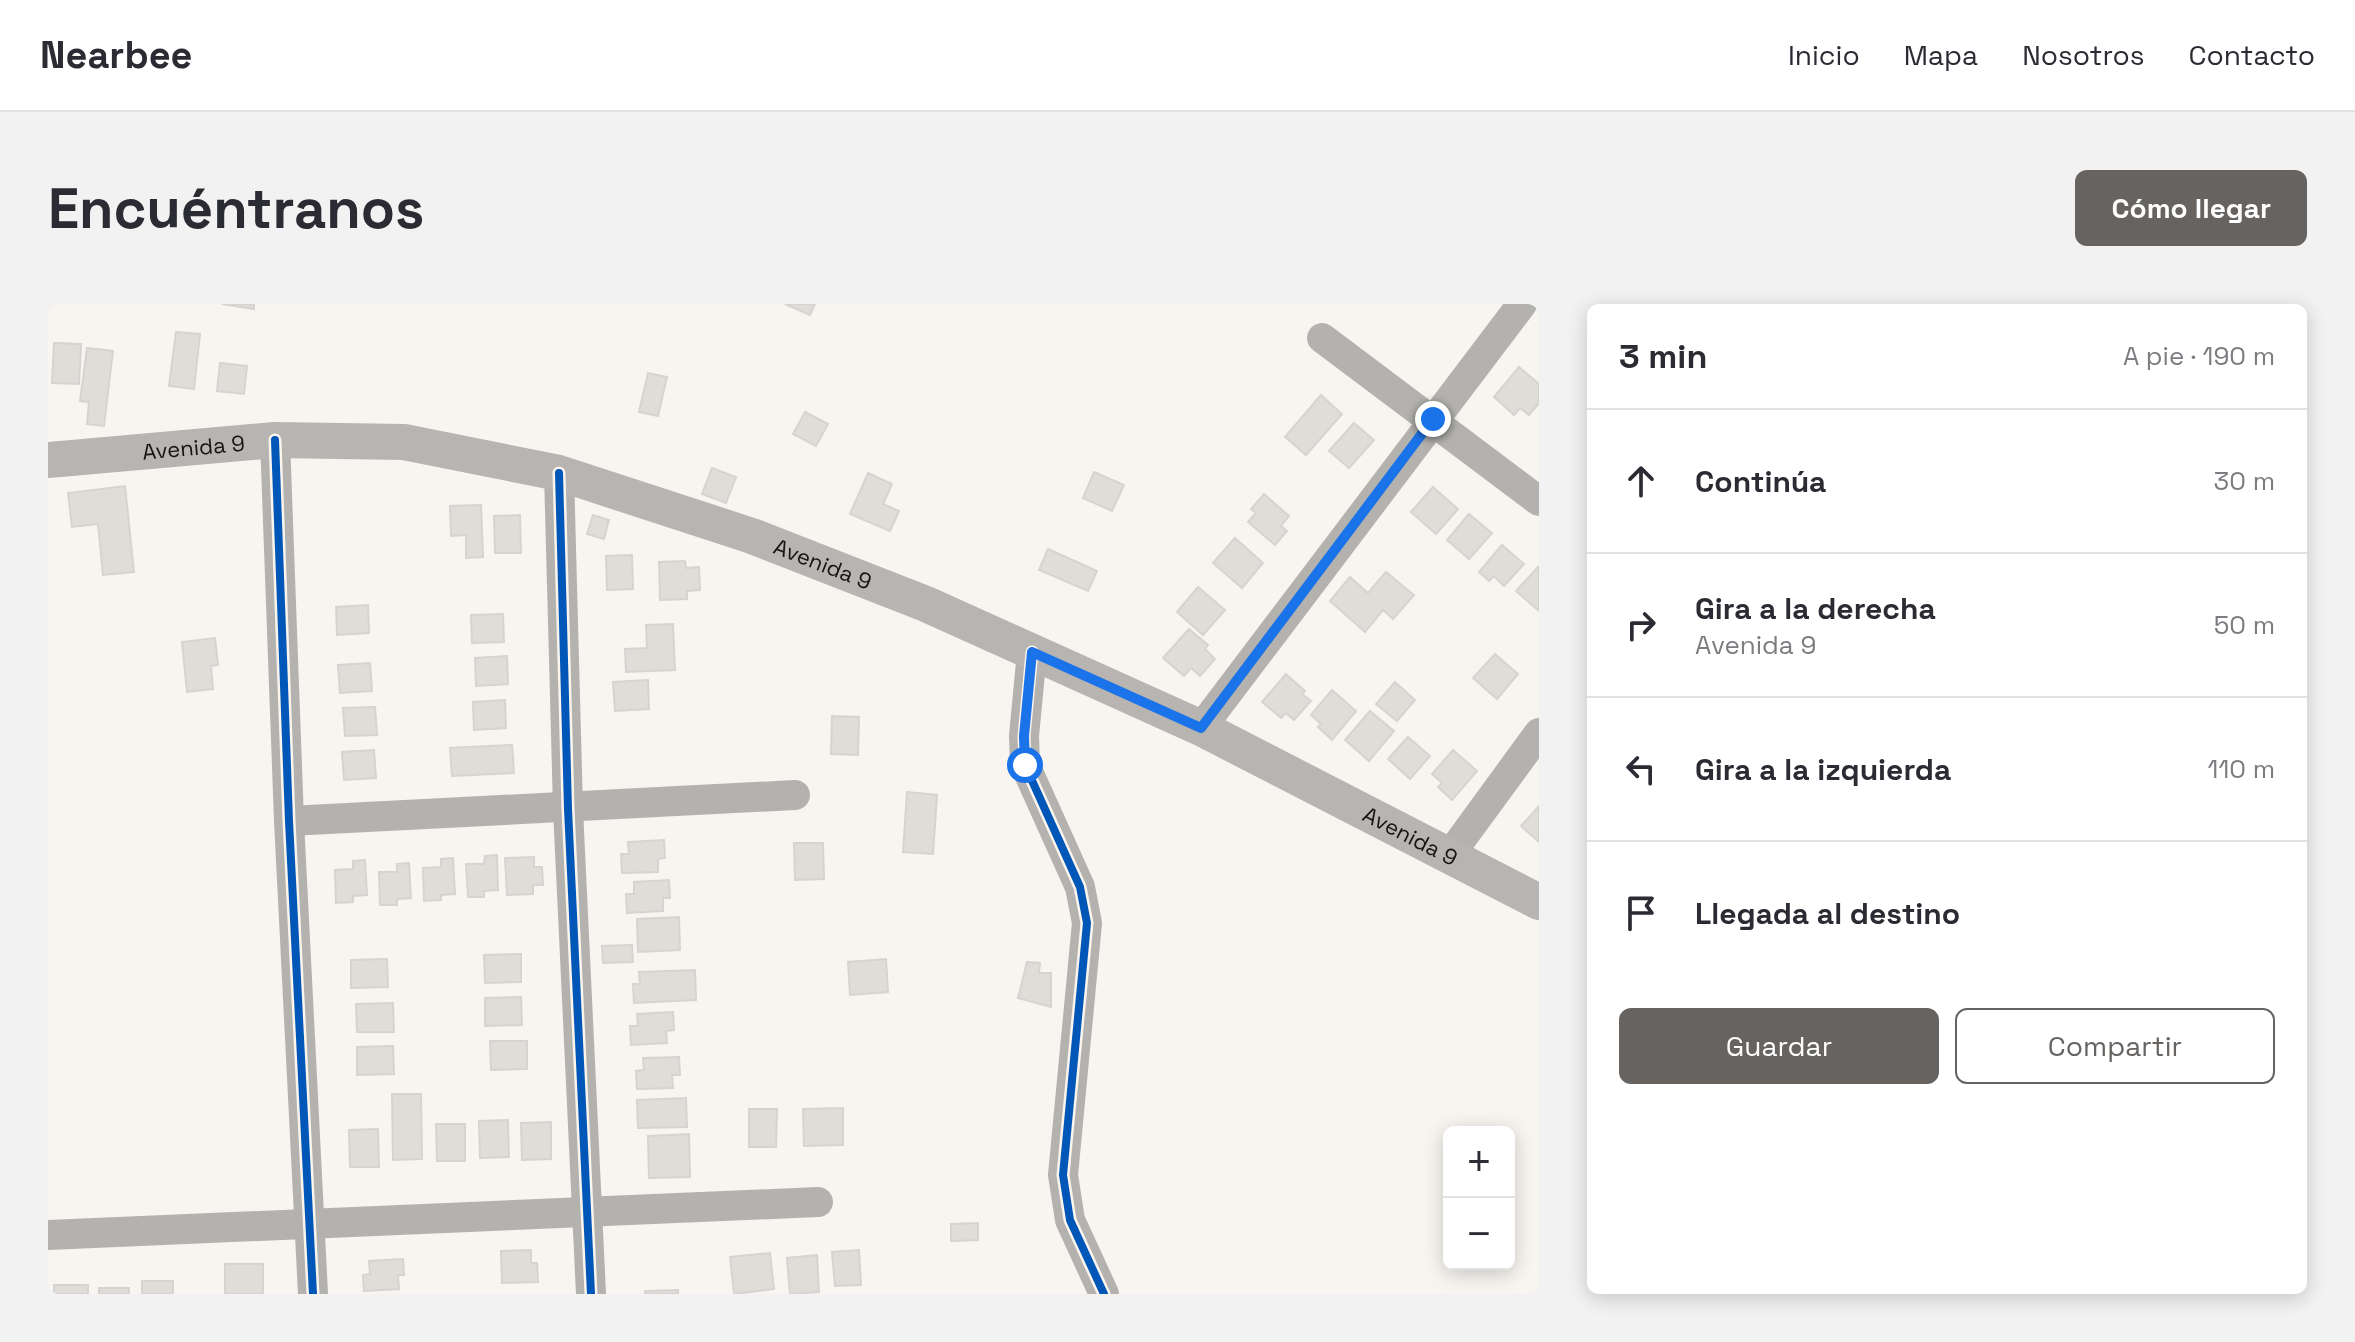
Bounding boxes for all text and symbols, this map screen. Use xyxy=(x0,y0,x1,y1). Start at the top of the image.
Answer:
text: Nearbee xyxy=(40,31,193,79)
text: Inicio xyxy=(1788,37,1860,73)
text: Mapa xyxy=(1904,37,1978,73)
text: Nosotros xyxy=(2022,37,2145,73)
text: Contacto xyxy=(2189,37,2315,73)
button: Cómo llegar xyxy=(2075,170,2307,246)
text: Encuéntranos xyxy=(48,173,424,244)
text: 3 min xyxy=(1619,335,1707,378)
text: A pie · 190 m xyxy=(2123,339,2275,373)
route end xyxy=(1415,401,1451,437)
street label: Avenida 9 xyxy=(141,429,246,466)
icon: ahead xyxy=(1619,459,1663,503)
text: Continúa xyxy=(1695,462,1826,501)
text: 30 m xyxy=(2214,464,2275,498)
street label: Avenida 9 xyxy=(770,532,876,595)
text: Gira a la derecha xyxy=(1695,589,1936,628)
icon: right xyxy=(1619,603,1663,647)
text: 50 m xyxy=(2214,608,2275,642)
text: Avenida 9 xyxy=(1695,628,1816,662)
route start xyxy=(1007,747,1043,783)
icon: left xyxy=(1619,747,1663,791)
text: Gira a la izquierda xyxy=(1695,750,1951,789)
text: 110 m xyxy=(2208,752,2275,786)
street label: Avenida 9 xyxy=(1358,800,1463,872)
icon: arrive xyxy=(1619,891,1663,935)
text: Llegada al destino xyxy=(1695,894,1960,933)
button: Guardar xyxy=(1619,1008,1939,1084)
button: Compartir xyxy=(1955,1008,2275,1084)
map controls xyxy=(1443,1126,1515,1270)
button: + xyxy=(1443,1126,1515,1198)
button: − xyxy=(1443,1198,1515,1270)

